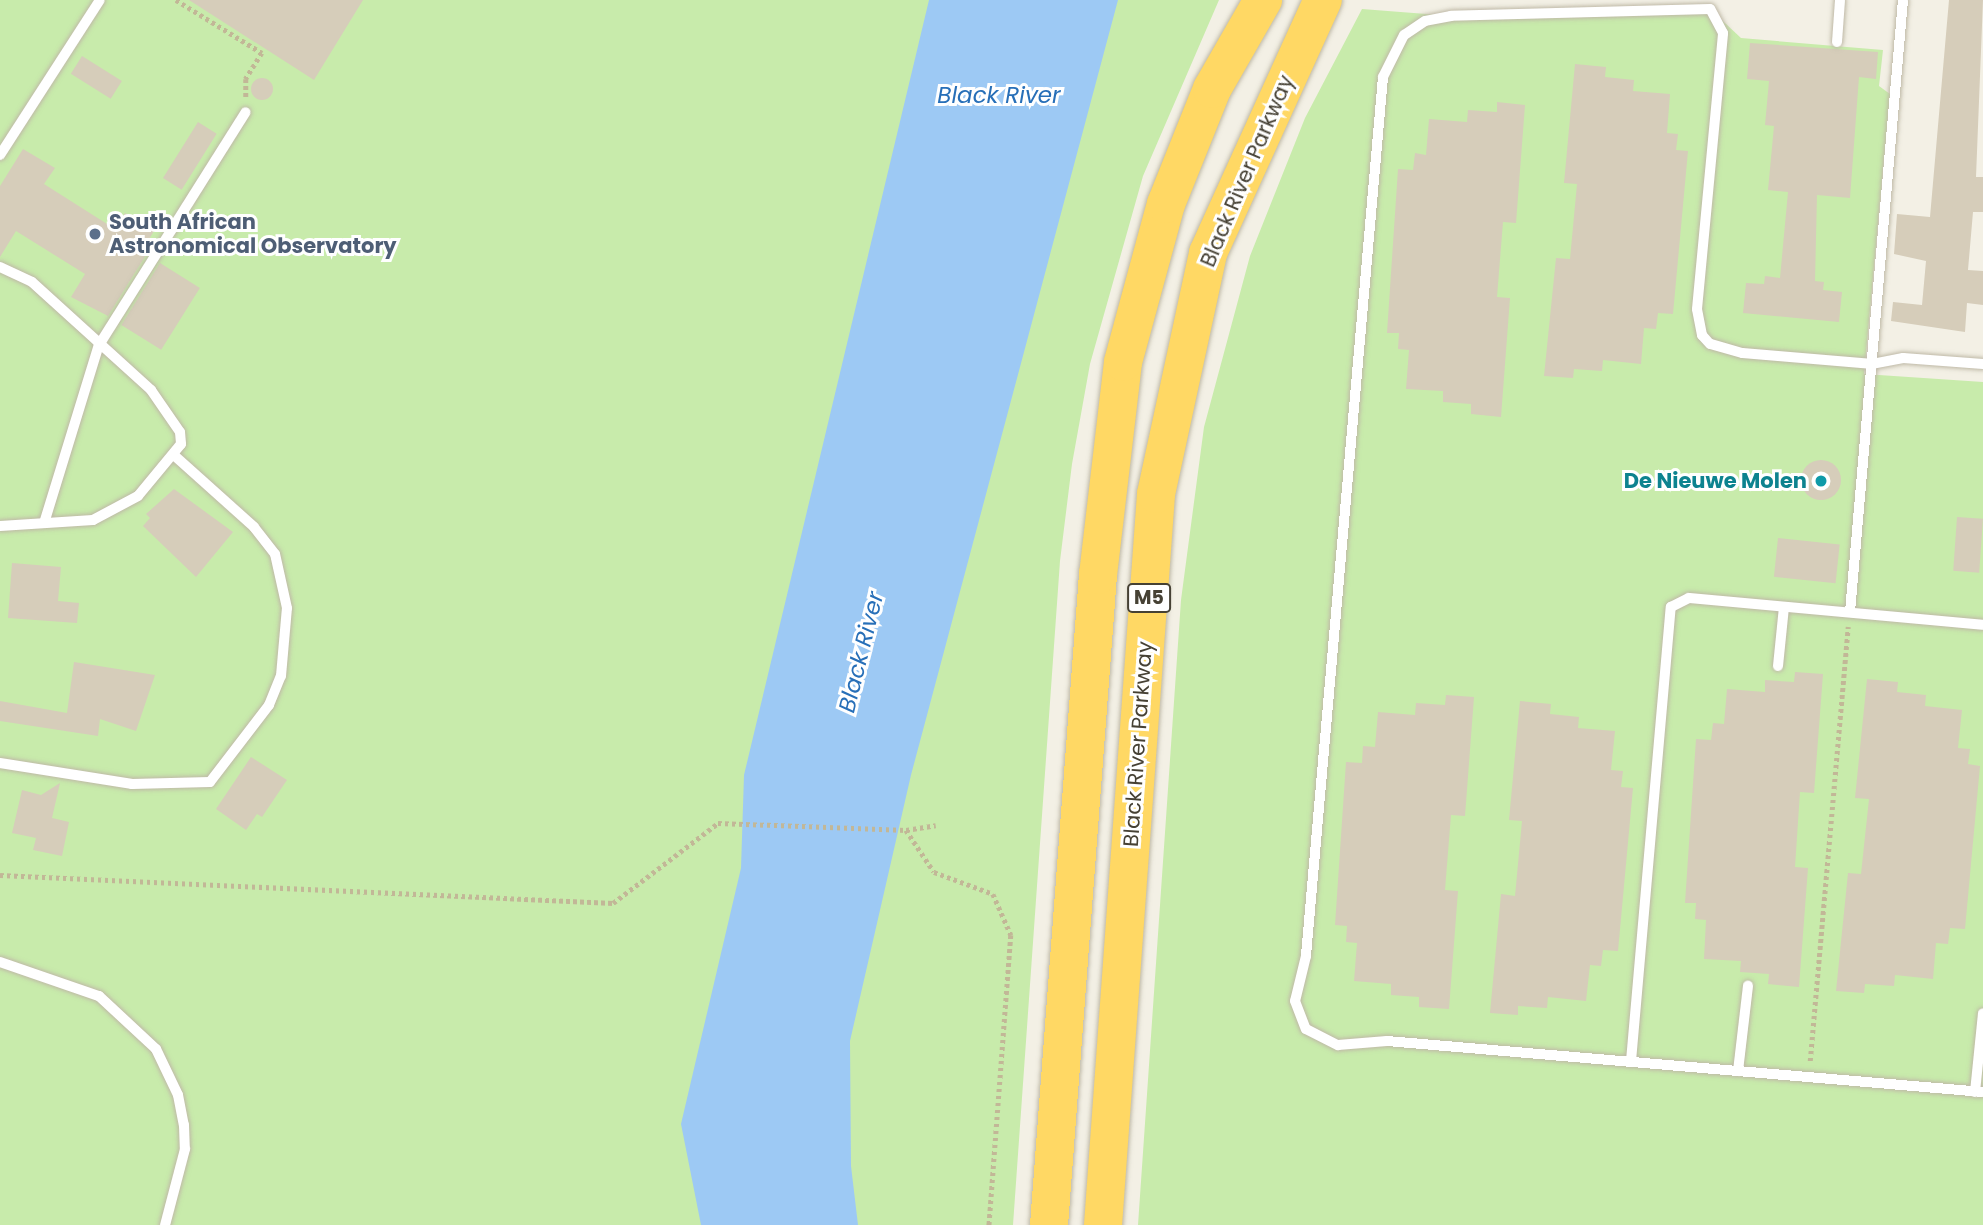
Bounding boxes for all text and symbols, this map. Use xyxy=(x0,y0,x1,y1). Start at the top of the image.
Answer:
street label: Black River Parkway xyxy=(1195,71,1299,271)
water label: Black River xyxy=(937,81,1061,109)
place label: South African Astronomical Observatory xyxy=(109,209,397,259)
marker: South African Astronomical Observatory xyxy=(87,226,103,242)
place label: De Nieuwe Molen xyxy=(1624,468,1807,494)
marker: De Nieuwe Molen xyxy=(1813,473,1829,489)
road number: M5 xyxy=(1126,582,1172,614)
water label: Black River xyxy=(833,589,889,715)
street label: Black River Parkway xyxy=(1118,640,1158,848)

